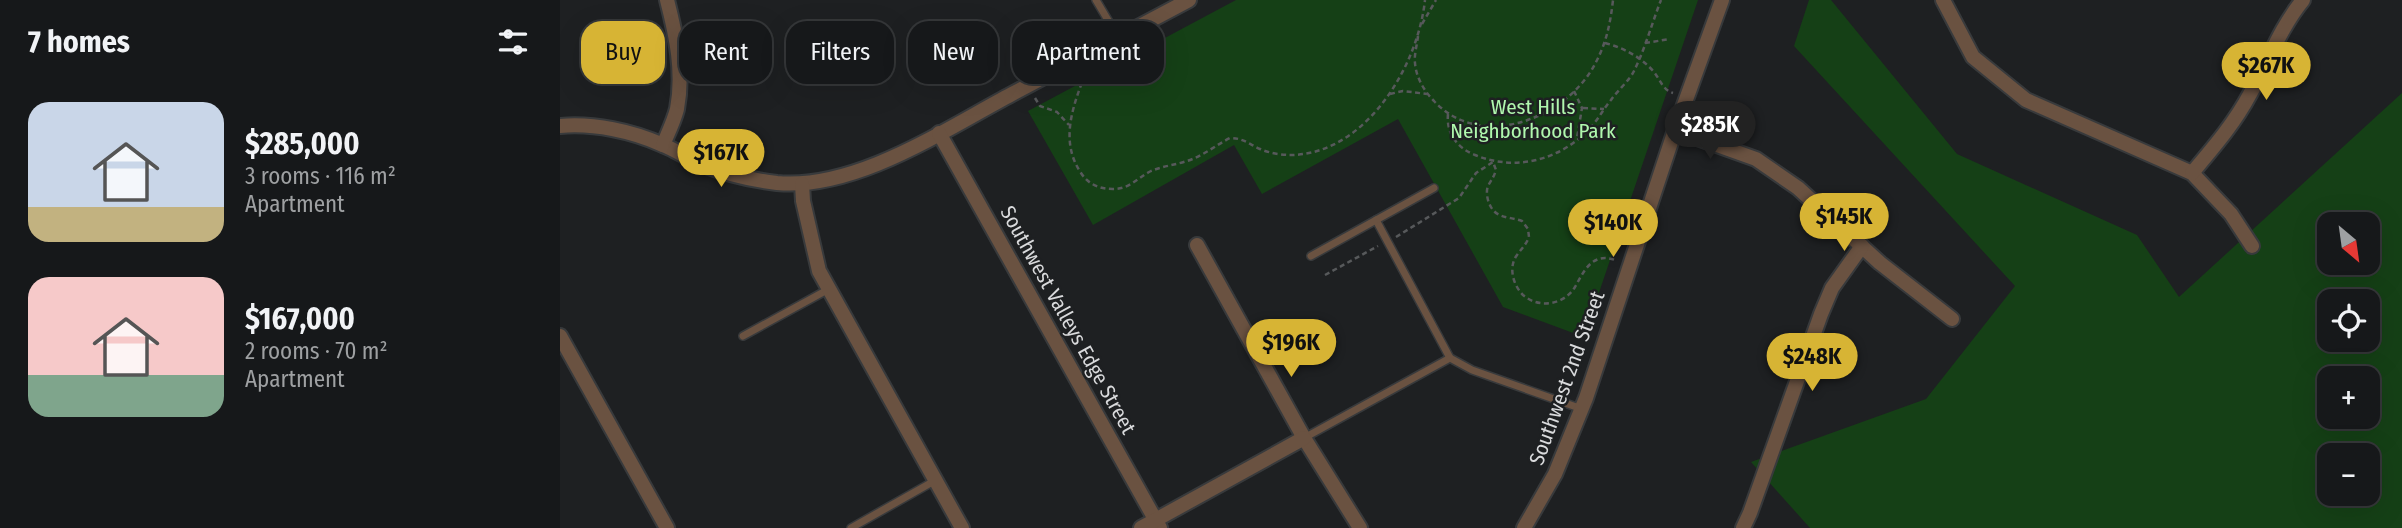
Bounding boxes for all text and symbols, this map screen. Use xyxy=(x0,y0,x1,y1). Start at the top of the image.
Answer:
chip: Buy xyxy=(581,21,665,84)
chip: Rent xyxy=(679,21,772,84)
chip: Filters xyxy=(786,21,894,84)
chip: New xyxy=(908,21,998,84)
chip: Apartment xyxy=(1012,21,1164,84)
icon: filters xyxy=(494,23,532,61)
text: 7 homes xyxy=(28,24,130,60)
pin: $267K xyxy=(2217,42,2315,102)
text: $267K xyxy=(2238,51,2294,79)
park label: West Hills Neighborhood Park xyxy=(1450,94,1616,144)
pin: $285K xyxy=(1661,102,1759,161)
text: $285K xyxy=(1681,110,1739,138)
text: $285,000 xyxy=(245,126,360,162)
icon: home xyxy=(84,130,168,214)
pin: $167K xyxy=(672,130,770,189)
text: $167K xyxy=(693,138,749,166)
text: 3 rooms · 116 m² xyxy=(245,162,396,190)
text: Apartment xyxy=(245,190,345,218)
pin: $145K xyxy=(1795,194,1893,253)
pin: $140K xyxy=(1564,200,1662,259)
street label: Southwest Valleys Edge Street xyxy=(994,201,1142,439)
text: $145K xyxy=(1816,202,1872,230)
text: $140K xyxy=(1584,208,1642,236)
north arrow xyxy=(2317,212,2380,275)
map controls xyxy=(2317,212,2380,506)
street label: Southwest 2nd Street xyxy=(1523,287,1611,469)
button: locate xyxy=(2317,289,2380,352)
text: $167,000 xyxy=(245,301,355,337)
icon: home xyxy=(84,305,168,389)
pin: $196K xyxy=(1242,320,1340,379)
text: $196K xyxy=(1262,328,1320,356)
pin: $248K xyxy=(1763,334,1861,393)
text: 2 rooms · 70 m² xyxy=(245,337,388,365)
text: $248K xyxy=(1783,342,1841,370)
text: Apartment xyxy=(245,365,345,393)
button: + xyxy=(2317,366,2380,429)
button: − xyxy=(2317,443,2380,506)

